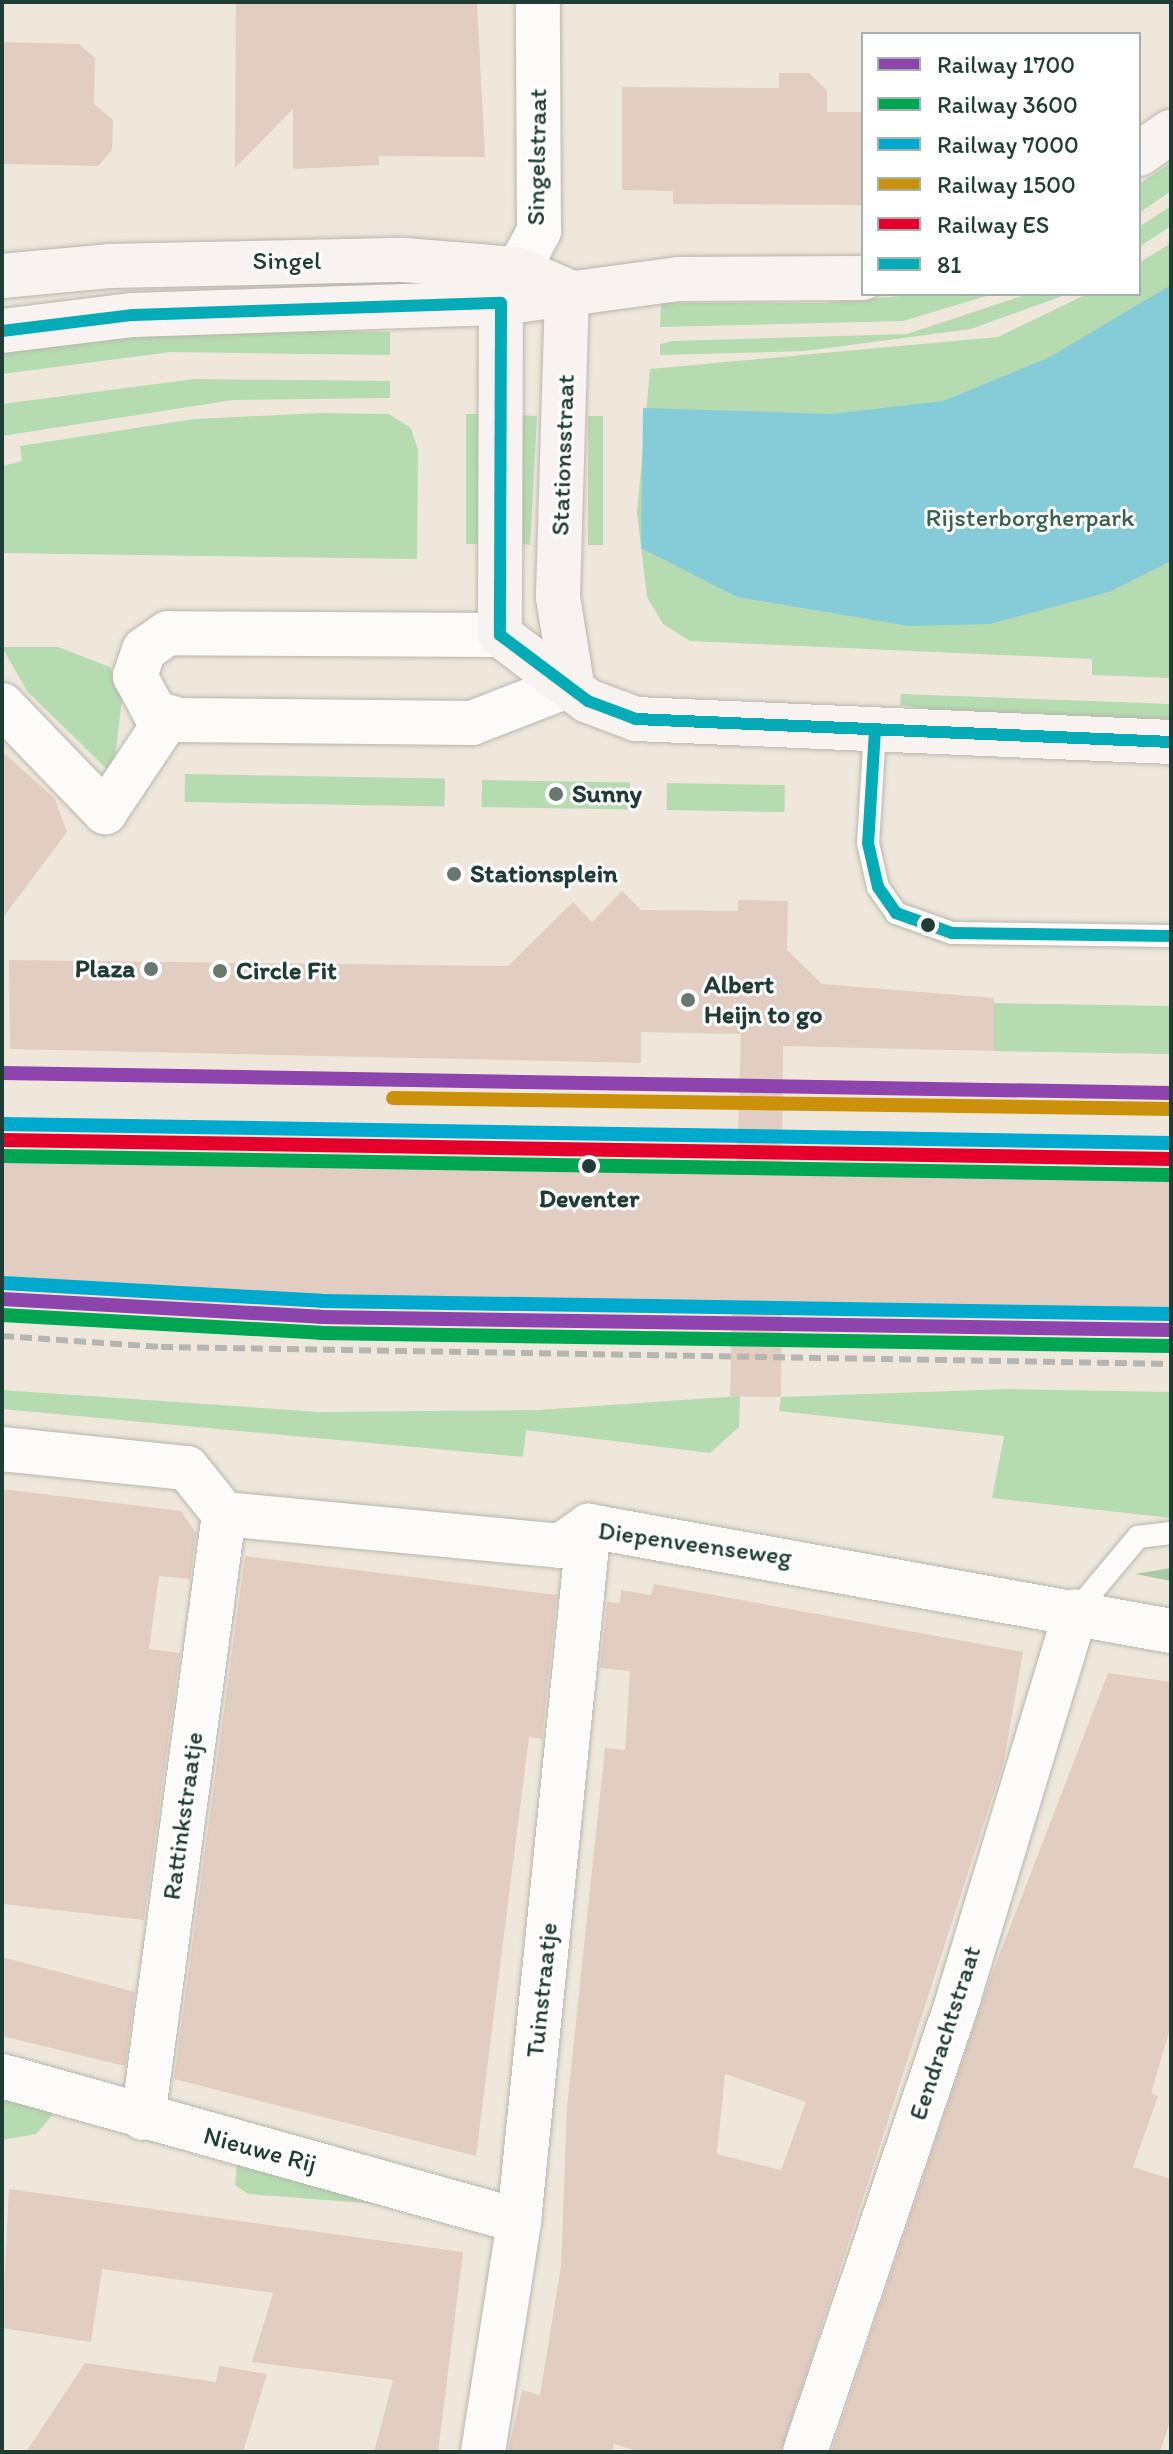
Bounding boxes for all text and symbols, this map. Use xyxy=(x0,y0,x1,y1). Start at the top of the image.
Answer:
legend xyxy=(861,32,1141,296)
text: Railway 1700 xyxy=(937,50,1075,79)
street label: Singelstraat xyxy=(520,88,554,226)
text: Railway 3600 xyxy=(937,90,1078,119)
text: Railway 7000 xyxy=(937,130,1079,159)
text: Railway 1500 xyxy=(937,170,1076,199)
text: Railway ES xyxy=(937,210,1049,239)
street label: Singel xyxy=(253,245,321,277)
text: 81 xyxy=(937,250,961,279)
street label: Stationsstraat xyxy=(545,374,581,536)
park label: Rijsterborgherpark xyxy=(926,502,1134,534)
place label: Sunny xyxy=(572,778,642,810)
marker: Sunny xyxy=(547,785,565,803)
place label: Stationsplein xyxy=(470,858,618,890)
marker: Stationsplein xyxy=(445,865,463,883)
unlabelled marker xyxy=(920,917,936,933)
place label: Plaza xyxy=(75,953,135,985)
place label: Circle Fit xyxy=(236,955,337,987)
marker: Plaza xyxy=(142,960,160,978)
marker: Circle Fit xyxy=(211,962,229,980)
place label: Albert Heijn to go xyxy=(704,969,823,1030)
marker: Albert Heijn to go xyxy=(679,991,697,1009)
marker: Deventer xyxy=(575,1152,603,1180)
place label: Deventer xyxy=(539,1183,639,1215)
street label: Diepenveenseweg xyxy=(596,1515,794,1573)
street label: Rattinkstraatje xyxy=(156,1730,210,1902)
street label: Tuinstraatje xyxy=(519,1921,565,2059)
street label: Eendrachtstraat xyxy=(902,1942,988,2124)
street label: Nieuwe Rij xyxy=(200,2120,320,2180)

